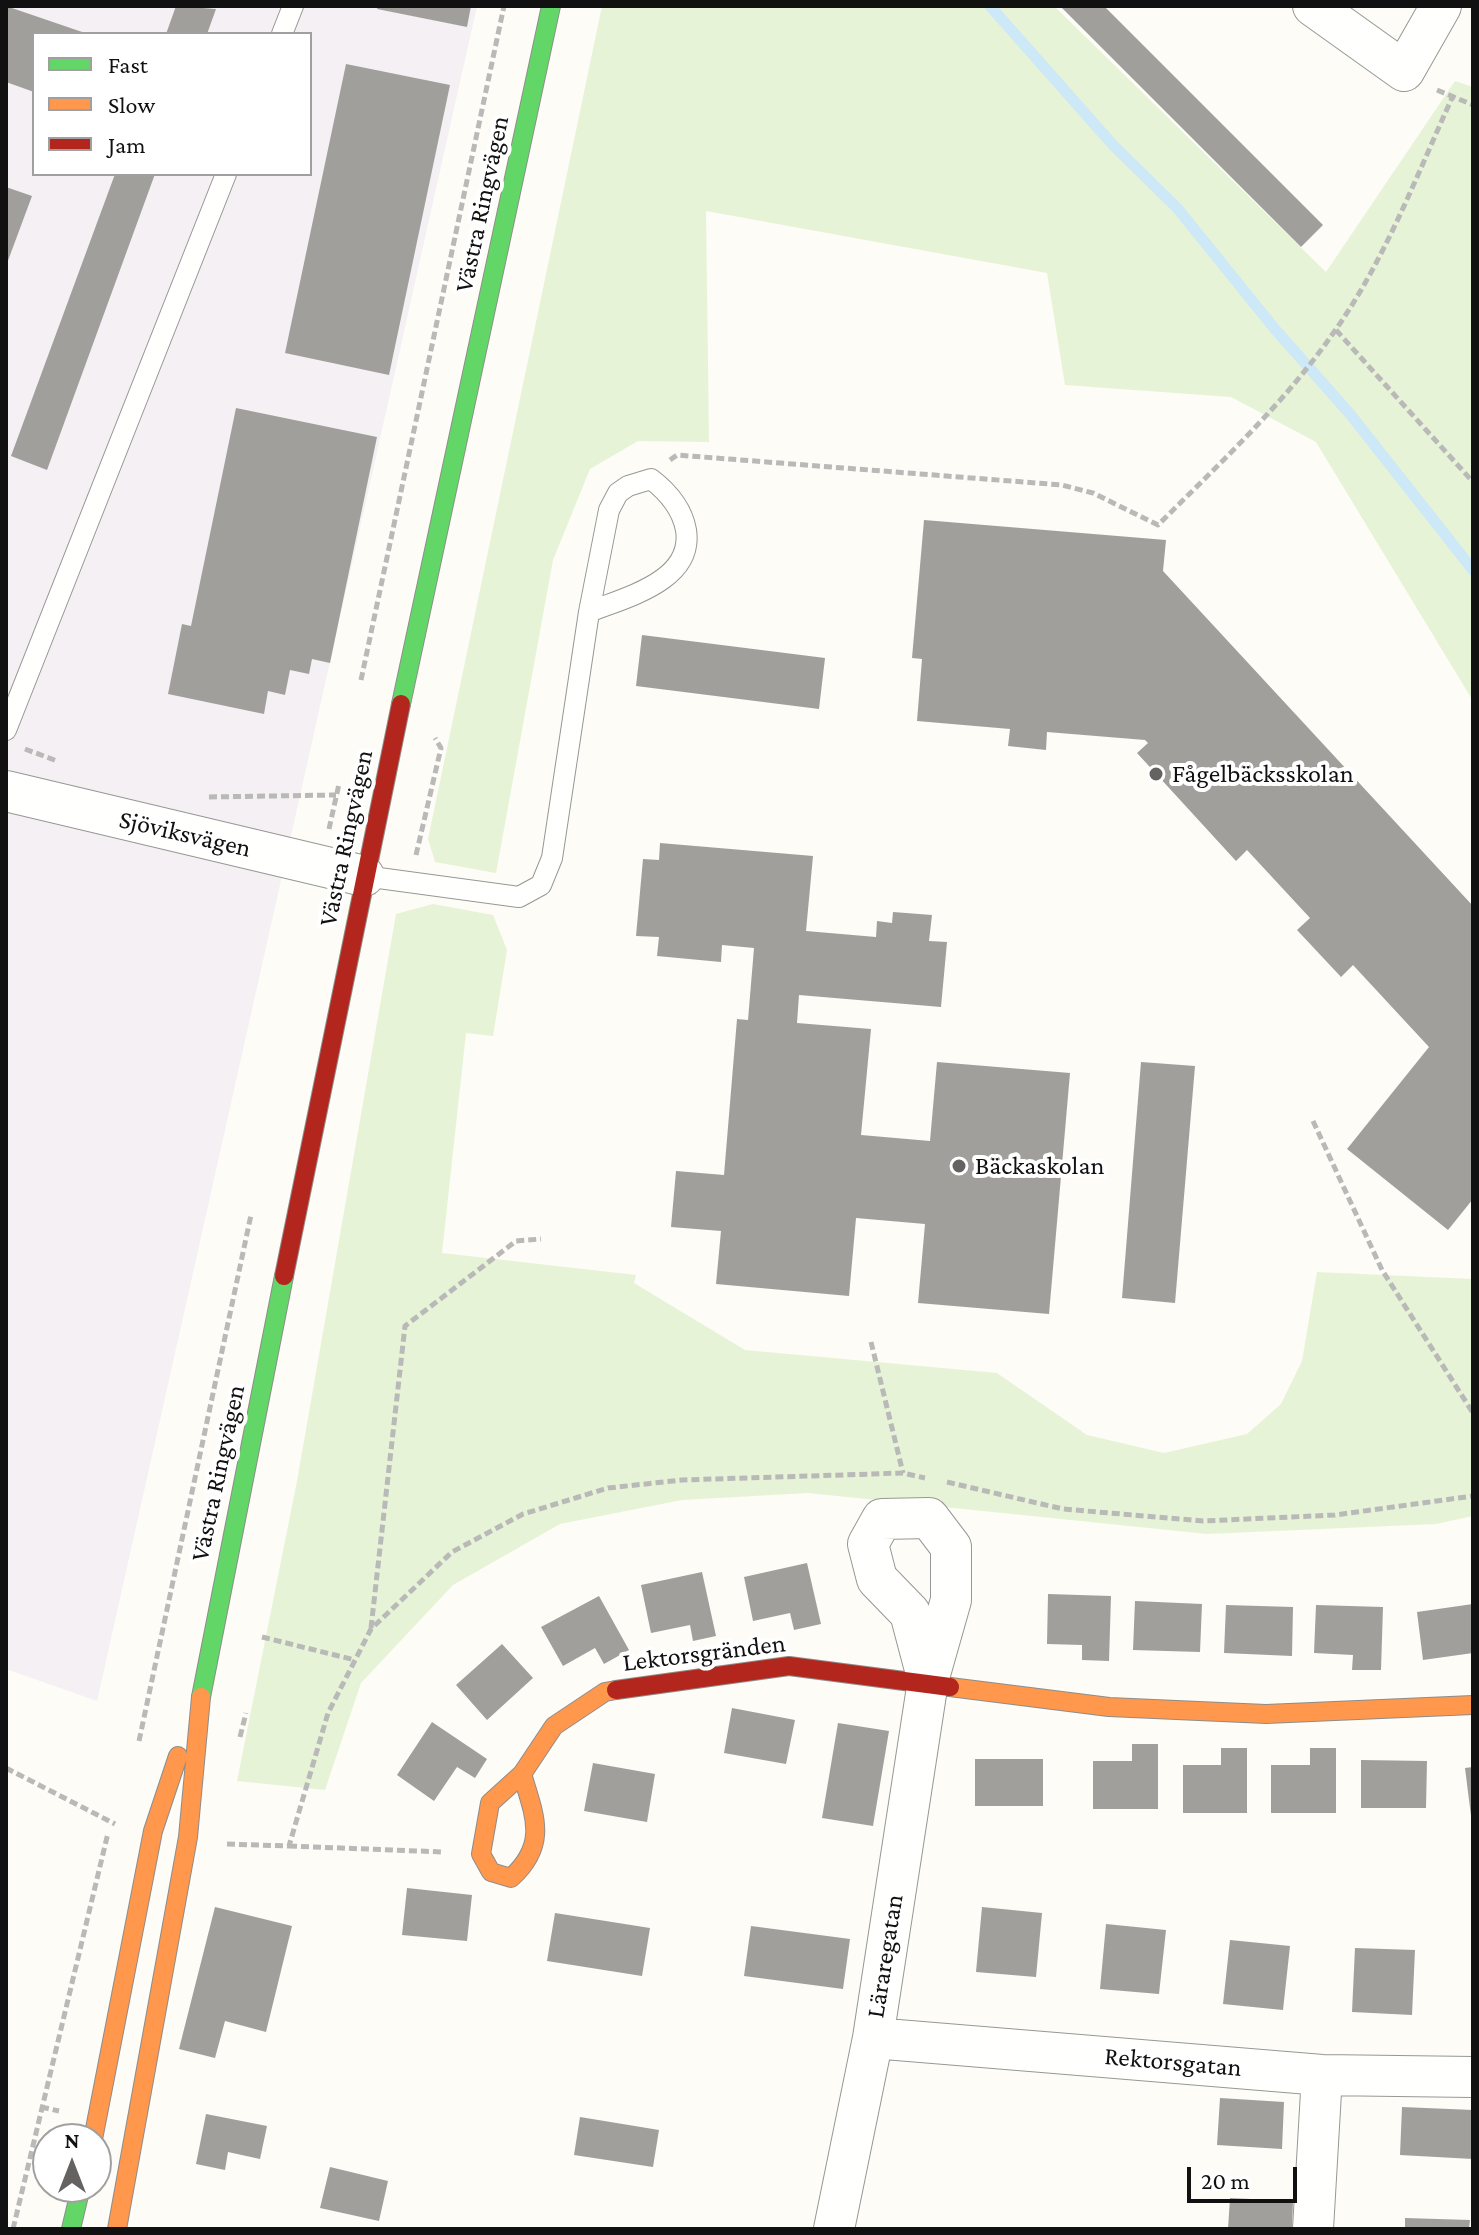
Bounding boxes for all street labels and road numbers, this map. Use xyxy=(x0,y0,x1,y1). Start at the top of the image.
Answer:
street label: Västra Ringvägen xyxy=(448,113,516,295)
street label: Västra Ringvägen xyxy=(312,747,380,929)
street label: Sjöviksvägen xyxy=(116,804,254,864)
street label: Västra Ringvägen xyxy=(184,1382,252,1564)
street label: Lektorsgränden xyxy=(621,1628,787,1678)
street label: Läraregatan xyxy=(860,1892,910,2020)
street label: Rektorsgatan xyxy=(1103,2040,1243,2084)

